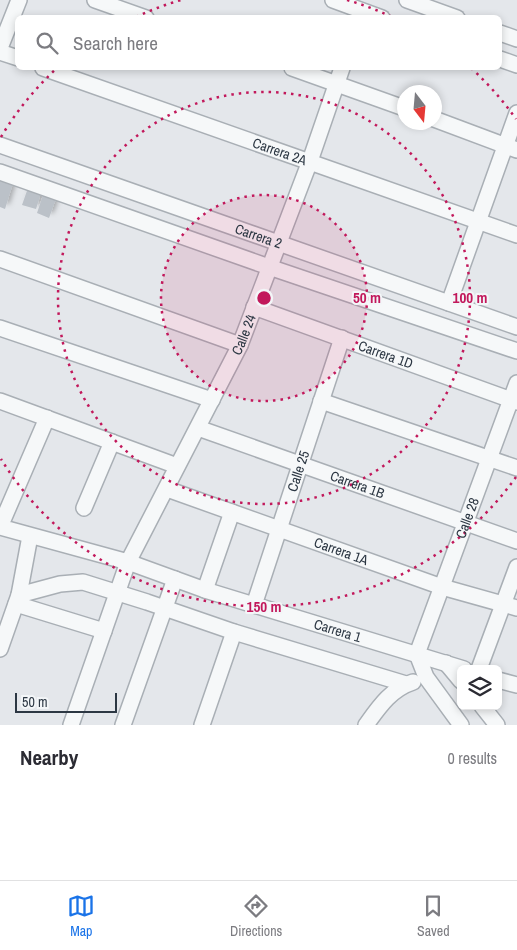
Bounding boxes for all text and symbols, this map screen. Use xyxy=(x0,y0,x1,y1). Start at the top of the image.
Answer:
search box xyxy=(15,15,502,70)
icon: search xyxy=(33,29,61,57)
text: Search here xyxy=(73,30,158,56)
north arrow xyxy=(397,85,442,130)
street label: Carrera 2A xyxy=(250,134,310,169)
street label: Carrera 2 xyxy=(233,219,284,253)
text: 50 m xyxy=(353,287,381,308)
text: 100 m xyxy=(453,287,487,308)
centre of rings xyxy=(255,289,273,307)
street label: Calle 24 xyxy=(227,311,260,358)
street label: Carrera 1D xyxy=(356,336,415,373)
street label: Calle 25 xyxy=(283,448,313,494)
street label: Carrera 1B xyxy=(328,467,387,502)
street label: Calle 28 xyxy=(451,495,483,541)
street label: Carrera 1A xyxy=(312,533,371,569)
text: 150 m xyxy=(247,596,281,617)
street label: Carrera 1 xyxy=(312,615,364,646)
map controls xyxy=(457,665,502,710)
button: layers xyxy=(457,665,502,710)
scale bar xyxy=(15,690,118,713)
text: 50 m xyxy=(22,693,48,711)
text: Nearby xyxy=(20,743,78,772)
text: 0 results xyxy=(447,747,497,769)
tab: Map xyxy=(67,892,95,940)
tab: Directions xyxy=(230,892,282,940)
tab: Saved xyxy=(417,892,450,940)

